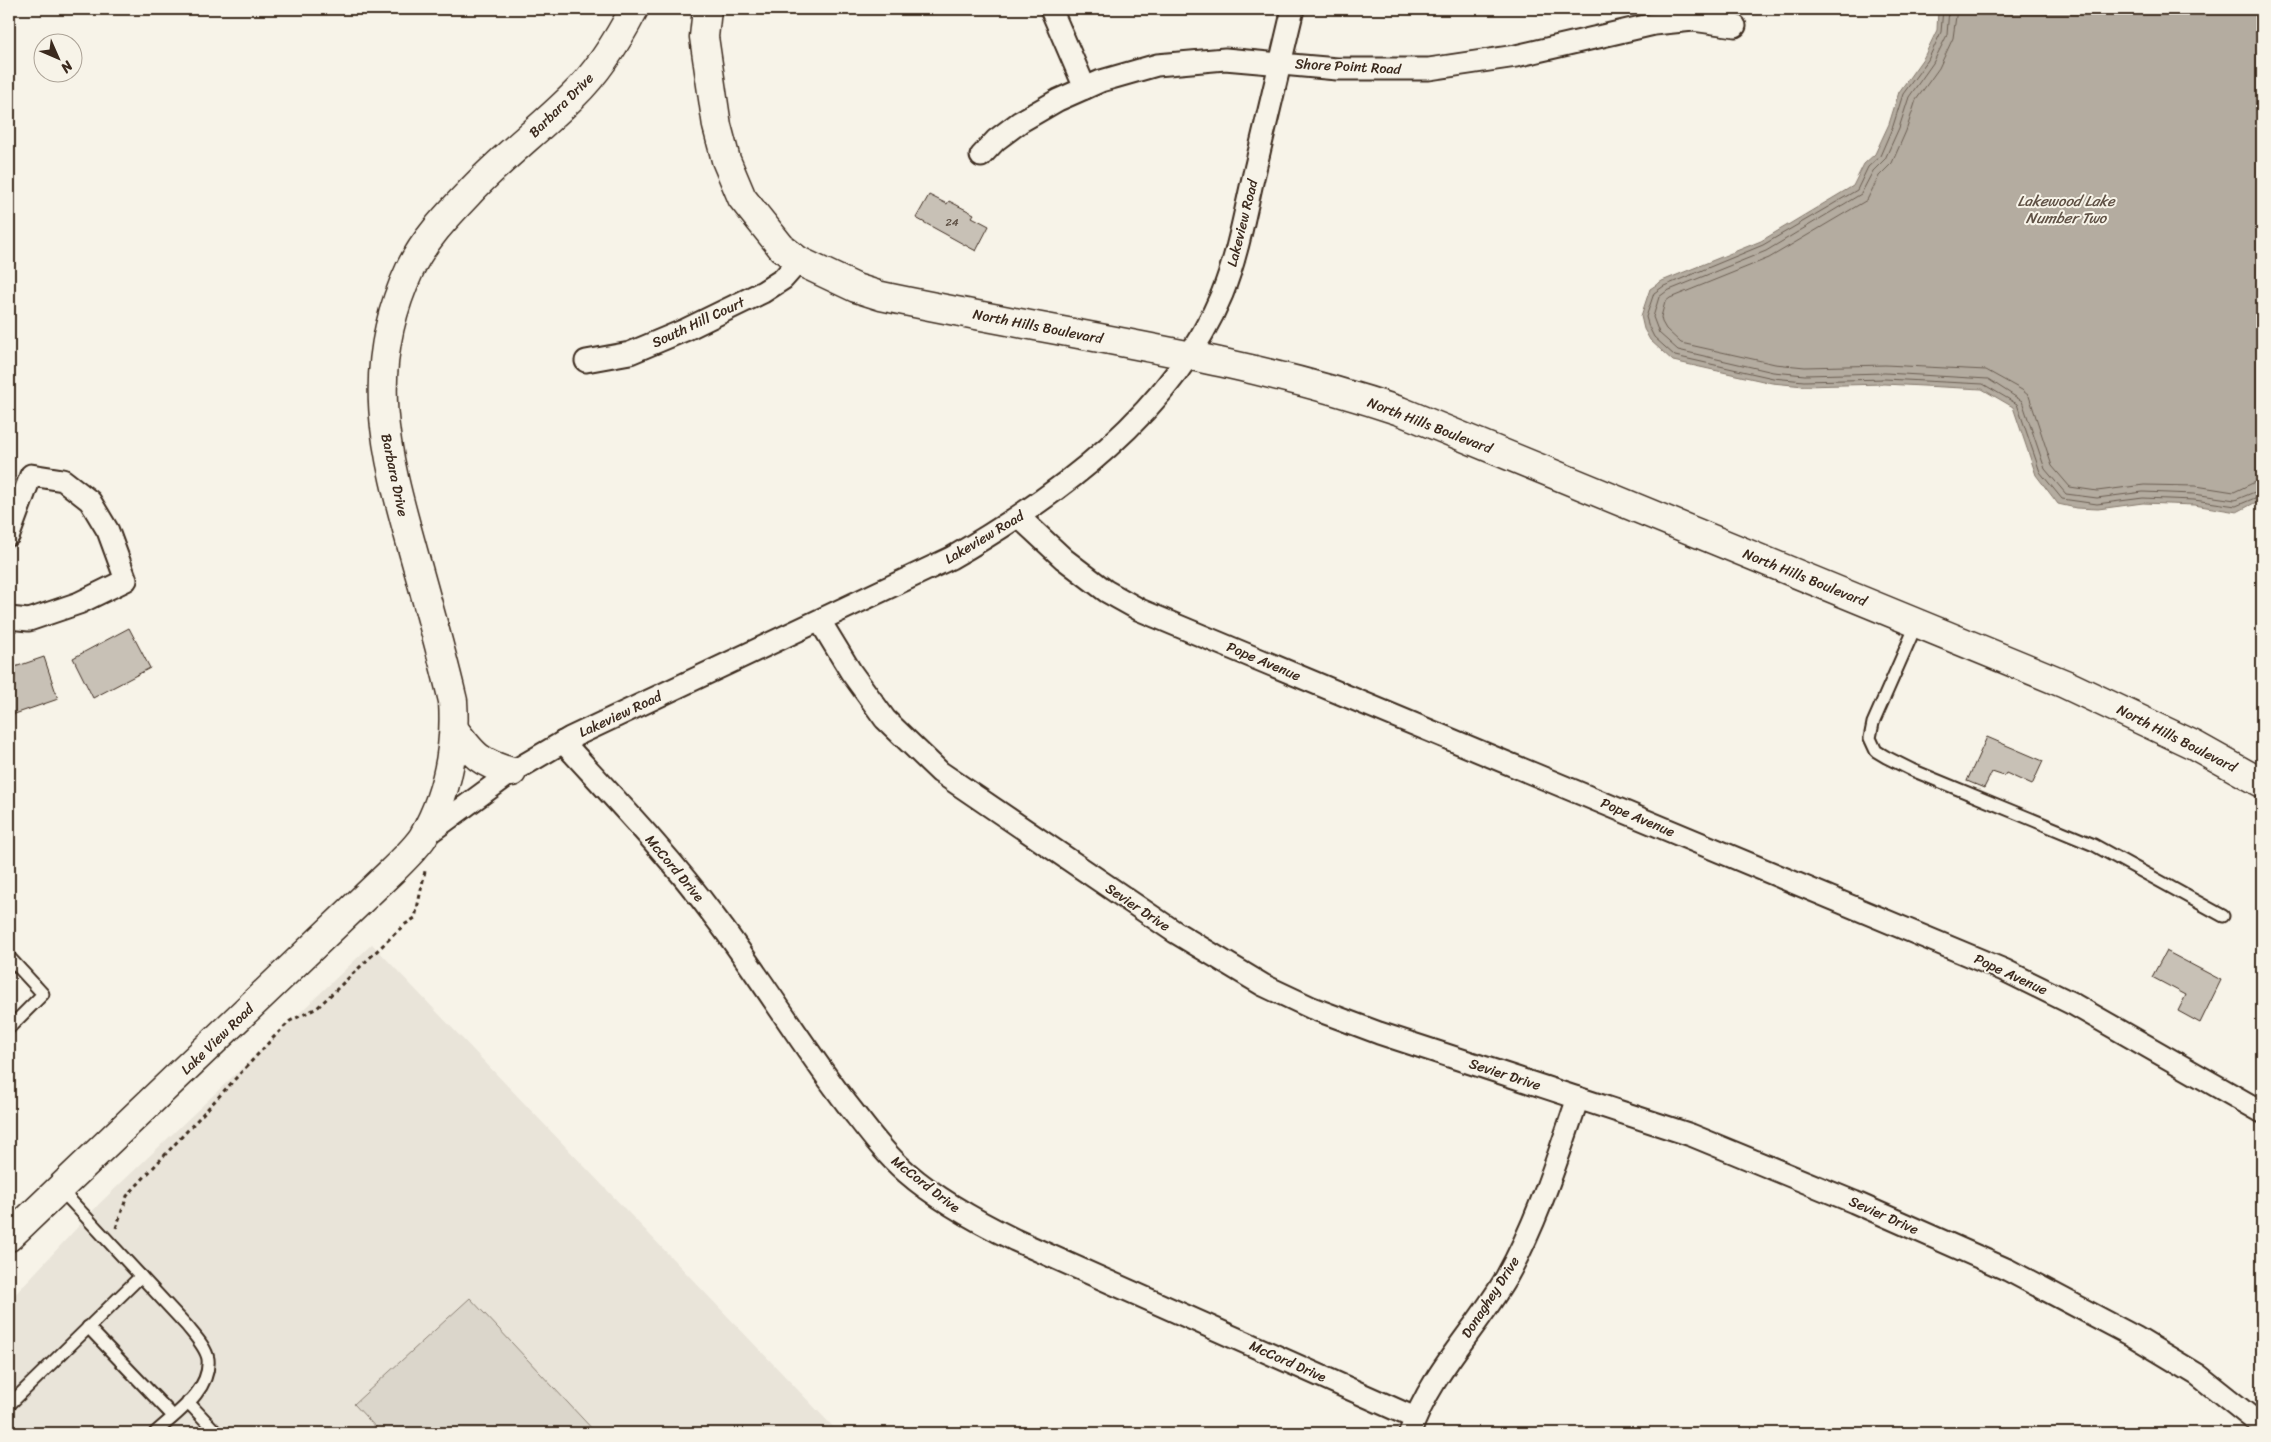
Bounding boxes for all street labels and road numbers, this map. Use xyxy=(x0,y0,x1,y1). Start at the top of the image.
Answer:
street label: Shore Point Road xyxy=(1294,51,1403,82)
street label: Barbara Drive xyxy=(523,67,600,144)
street label: Lakeview Road xyxy=(1220,175,1266,269)
street label: South Hill Court xyxy=(647,289,750,355)
street label: North Hills Boulevard xyxy=(971,302,1107,352)
street label: North Hills Boulevard xyxy=(1364,390,1497,461)
street label: Barbara Drive xyxy=(374,431,415,519)
street label: Lakeview Road xyxy=(940,503,1030,571)
street label: North Hills Boulevard xyxy=(1739,541,1872,614)
street label: Pope Avenue xyxy=(1223,635,1305,688)
street label: Lakeview Road xyxy=(575,684,667,745)
street label: North Hills Boulevard xyxy=(2112,697,2243,780)
street label: Pope Avenue xyxy=(1597,791,1679,844)
street label: McCord Drive xyxy=(639,829,711,908)
street label: Sevier Drive xyxy=(1100,876,1175,939)
street label: Pope Avenue xyxy=(1970,947,2052,1002)
street label: Lake View Road xyxy=(175,996,261,1081)
street label: Sevier Drive xyxy=(1466,1051,1544,1098)
street label: McCord Drive xyxy=(886,1149,966,1220)
street label: Sevier Drive xyxy=(1845,1189,1923,1242)
street label: Donaghey Drive xyxy=(1454,1251,1526,1343)
street label: McCord Drive xyxy=(1245,1333,1331,1390)

